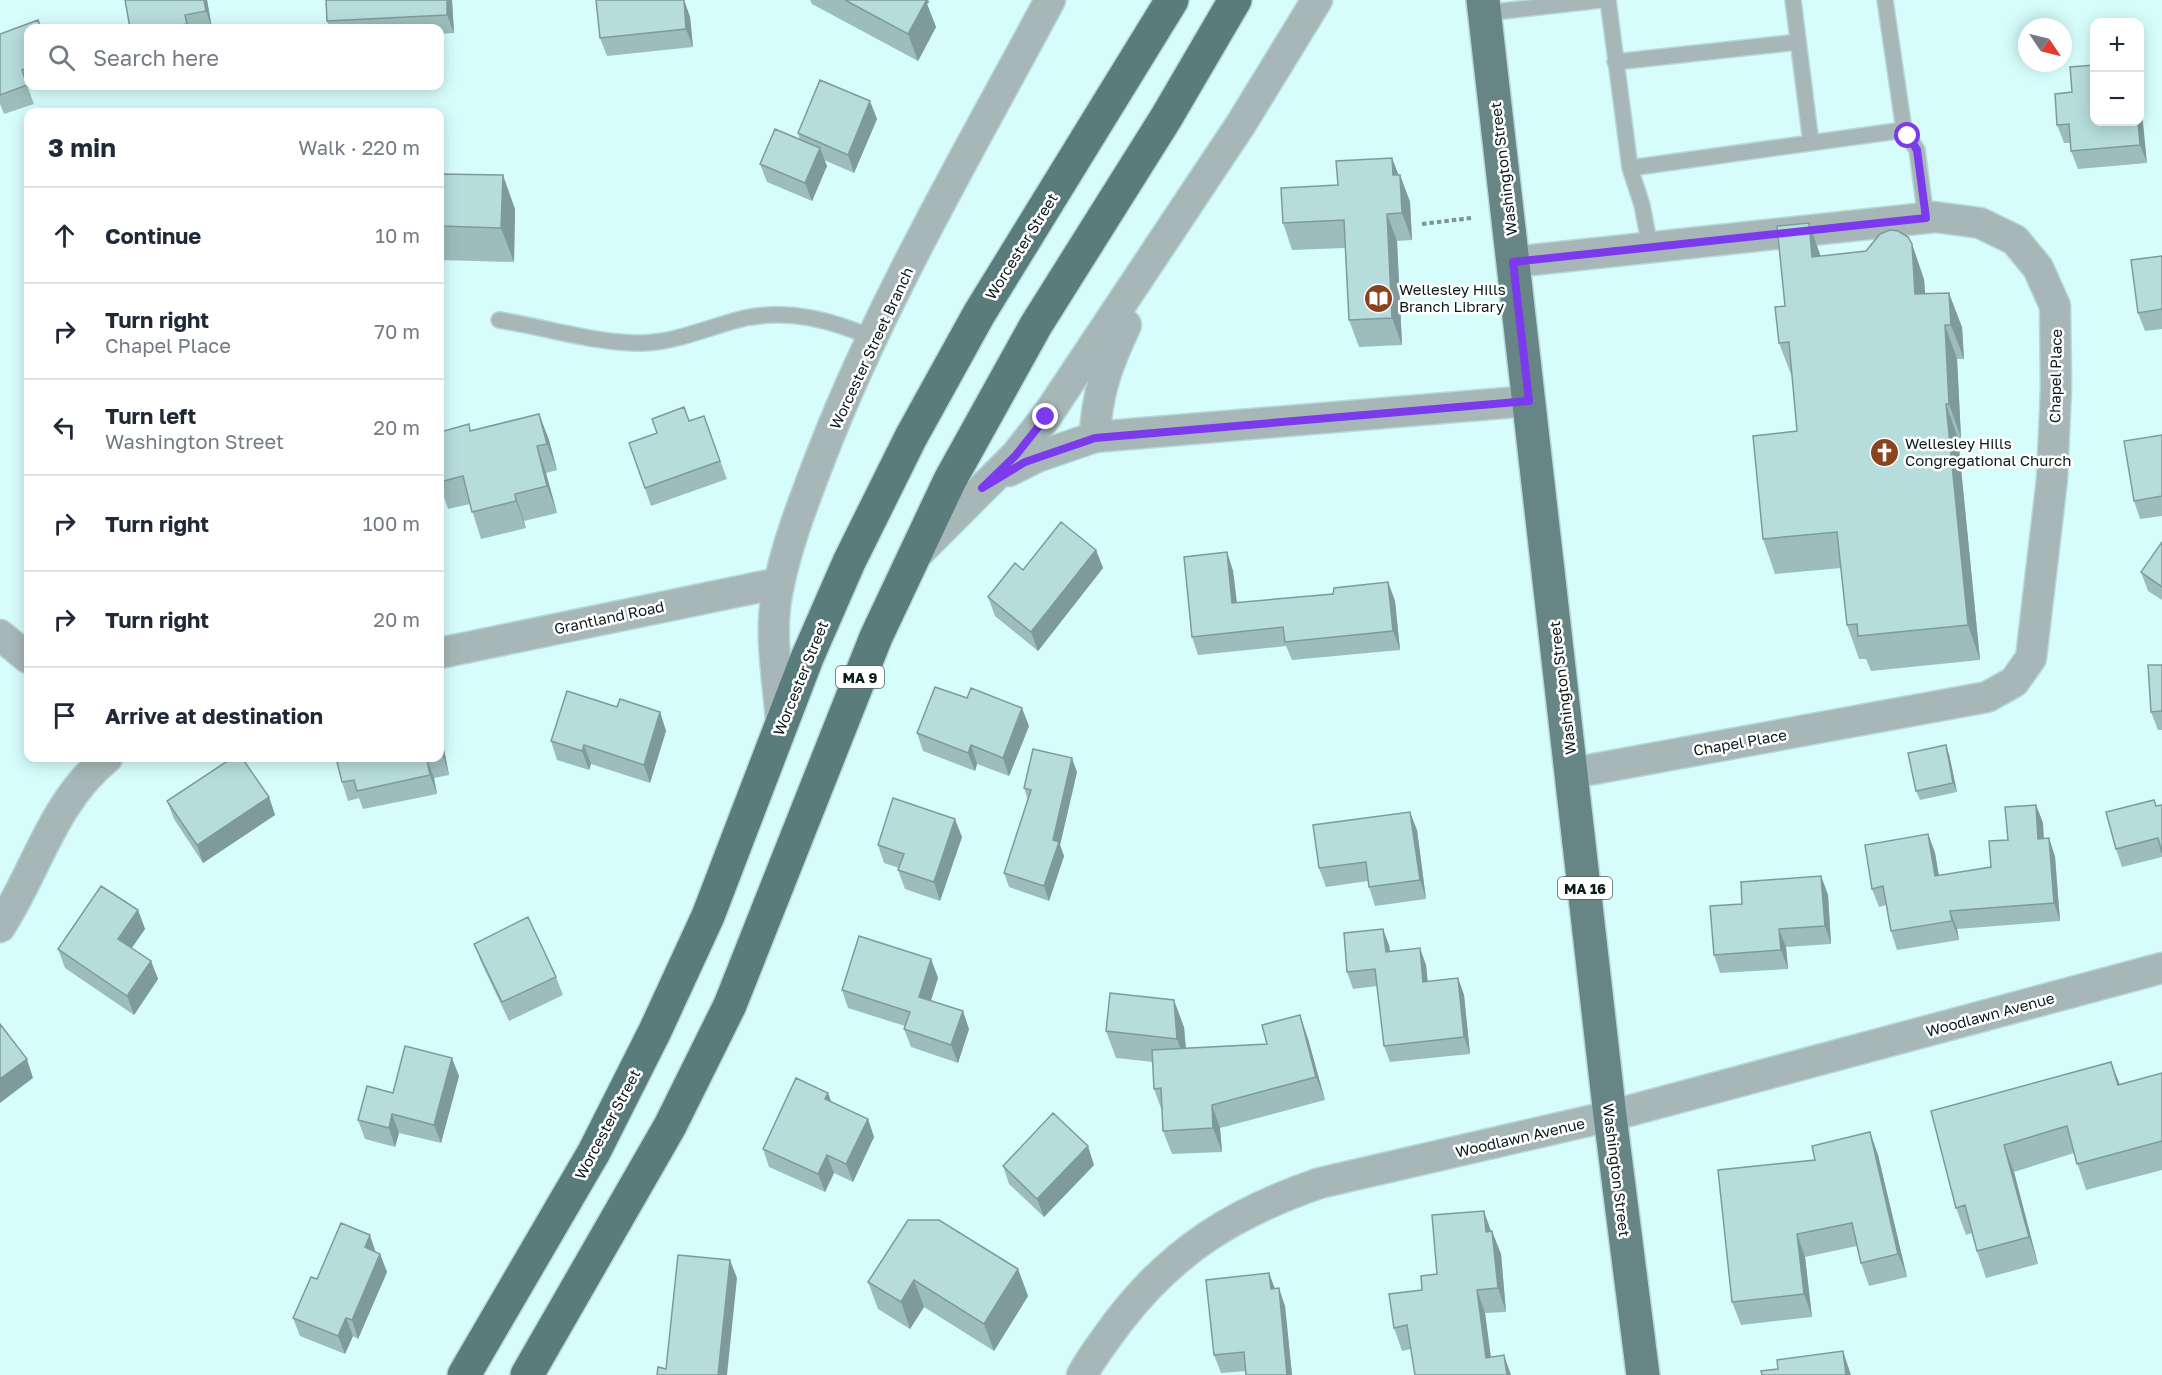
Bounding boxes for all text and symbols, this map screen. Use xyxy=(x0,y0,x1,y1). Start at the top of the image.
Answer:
north arrow xyxy=(2018,18,2072,72)
map controls xyxy=(2090,18,2144,126)
button: + xyxy=(2090,18,2144,72)
search box xyxy=(24,24,444,90)
icon: search xyxy=(45,41,78,74)
text: Search here xyxy=(93,44,219,71)
button: − xyxy=(2090,72,2144,126)
street label: Washington Street xyxy=(1486,101,1520,237)
route start xyxy=(1894,122,1920,148)
text: 3 min xyxy=(48,132,116,163)
text: Walk · 220 m xyxy=(298,135,420,159)
street label: Worcester Street xyxy=(981,189,1061,303)
icon: ahead xyxy=(48,219,81,252)
text: Continue xyxy=(105,222,201,249)
text: 10 m xyxy=(375,223,420,247)
street label: Worcester Street Branch xyxy=(826,264,916,432)
place label: Wellesley Hills Branch Library xyxy=(1399,280,1506,315)
library icon: Wellesley Hills Branch Library xyxy=(1362,282,1394,314)
text: Turn right xyxy=(105,306,209,333)
icon: right xyxy=(48,315,81,348)
text: 70 m xyxy=(374,319,420,343)
street label: Chapel Place xyxy=(2045,328,2065,423)
text: Chapel Place xyxy=(105,333,231,357)
text: Turn left xyxy=(105,402,196,429)
route end xyxy=(1032,403,1058,429)
icon: left xyxy=(48,411,81,444)
text: 20 m xyxy=(373,415,420,439)
text: Washington Street xyxy=(105,429,284,453)
place label: Wellesley Hills Congregational Church xyxy=(1905,434,2071,469)
church icon: Wellesley Hills Congregational Church xyxy=(1868,436,1900,468)
icon: right xyxy=(48,507,81,540)
text: Turn right xyxy=(105,510,209,537)
text: 100 m xyxy=(363,511,420,535)
street label: Grantland Road xyxy=(552,597,666,637)
icon: right xyxy=(48,603,81,636)
text: Turn right xyxy=(105,606,209,633)
text: 20 m xyxy=(373,607,420,631)
street label: Worcester Street xyxy=(769,618,831,738)
street label: Washington Street xyxy=(1545,620,1579,756)
road number: MA 9 xyxy=(836,666,884,688)
icon: arrive xyxy=(48,699,81,732)
text: Arrive at destination xyxy=(105,702,323,729)
street label: Chapel Place xyxy=(1692,725,1788,759)
road number: MA 16 xyxy=(1558,877,1612,899)
street label: Woodlawn Avenue xyxy=(1924,988,2056,1040)
street label: Worcester Street xyxy=(570,1066,644,1182)
street label: Washington Street xyxy=(1600,1102,1634,1238)
street label: Woodlawn Avenue xyxy=(1454,1113,1587,1161)

